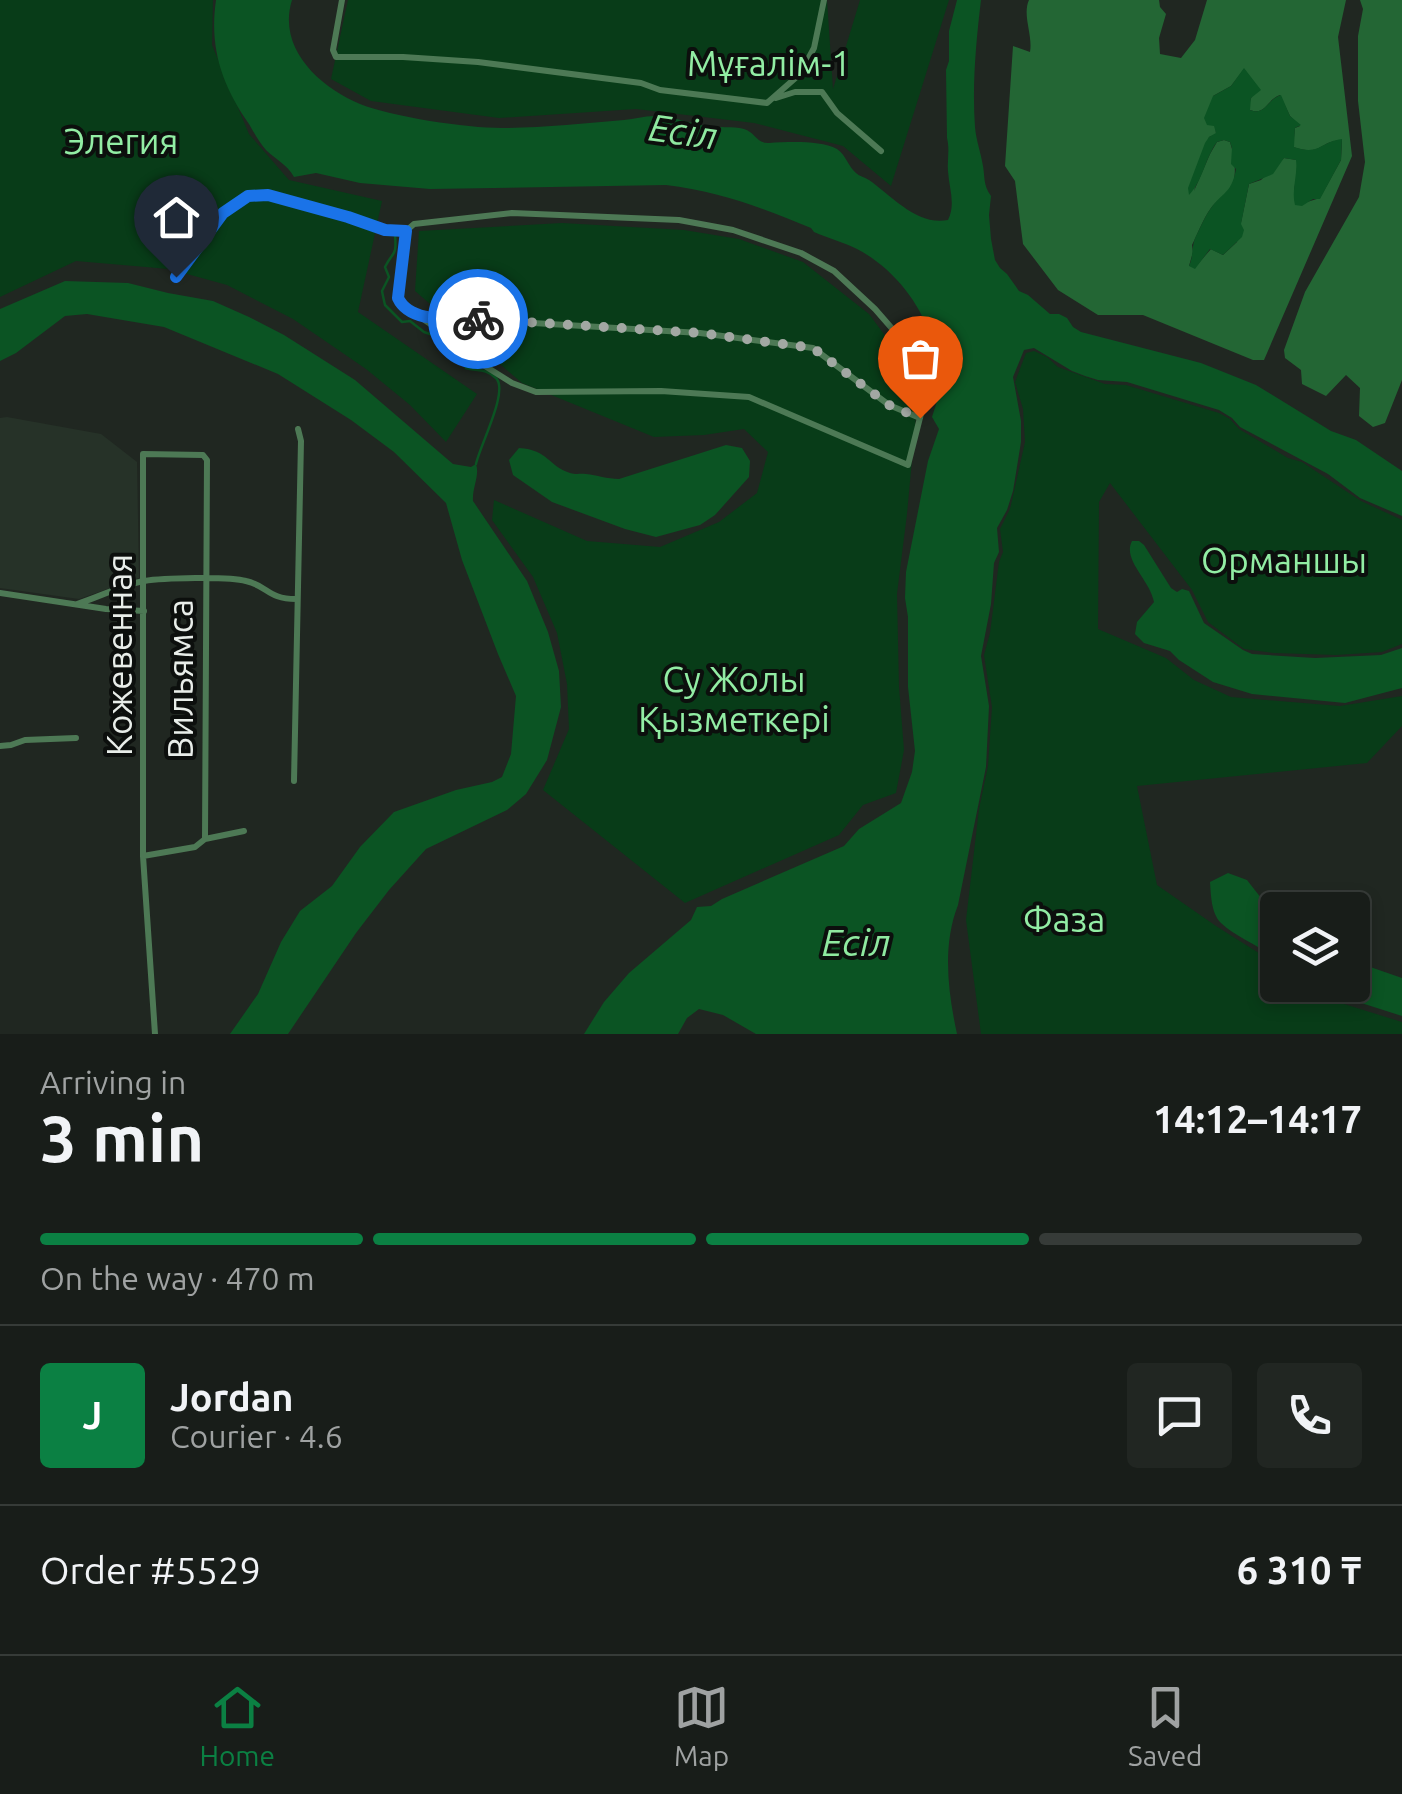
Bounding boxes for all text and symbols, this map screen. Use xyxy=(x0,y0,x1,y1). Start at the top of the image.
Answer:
park label: Мұғалім-1 xyxy=(687,43,851,83)
water label: Есіл xyxy=(646,105,720,157)
park label: Элегия xyxy=(64,121,178,161)
pin xyxy=(134,175,219,278)
icon: home xyxy=(149,190,204,245)
courier xyxy=(428,269,528,369)
icon: bike xyxy=(451,292,506,347)
pin xyxy=(878,316,963,419)
icon: bag xyxy=(893,331,948,386)
park label: Орманшы xyxy=(1201,540,1367,580)
street label: Кожевенная xyxy=(99,554,139,756)
street label: Вильямса xyxy=(160,599,200,759)
park label: Су Жолы Қызметкері xyxy=(638,659,830,739)
map controls xyxy=(1260,892,1370,1002)
button: layers xyxy=(1260,892,1370,1002)
park label: Фаза xyxy=(1023,899,1105,939)
water label: Есіл xyxy=(822,921,890,963)
text: Arriving in xyxy=(40,1064,186,1100)
text: 14:12–14:17 xyxy=(1153,1098,1362,1140)
text: 3 min xyxy=(40,1101,204,1174)
text: On the way · 470 m xyxy=(40,1260,315,1296)
button: chat xyxy=(1127,1363,1232,1468)
button: phone xyxy=(1257,1363,1362,1468)
text: Jordan xyxy=(170,1376,294,1418)
text: J xyxy=(83,1394,102,1436)
text: Courier · 4.6 xyxy=(170,1418,343,1454)
text: Order #5529 xyxy=(40,1549,261,1591)
text: 6 310 ₸ xyxy=(1237,1549,1362,1591)
tab: Home xyxy=(199,1680,275,1771)
tab: Map xyxy=(674,1680,729,1771)
tab: Saved xyxy=(1128,1680,1203,1771)

